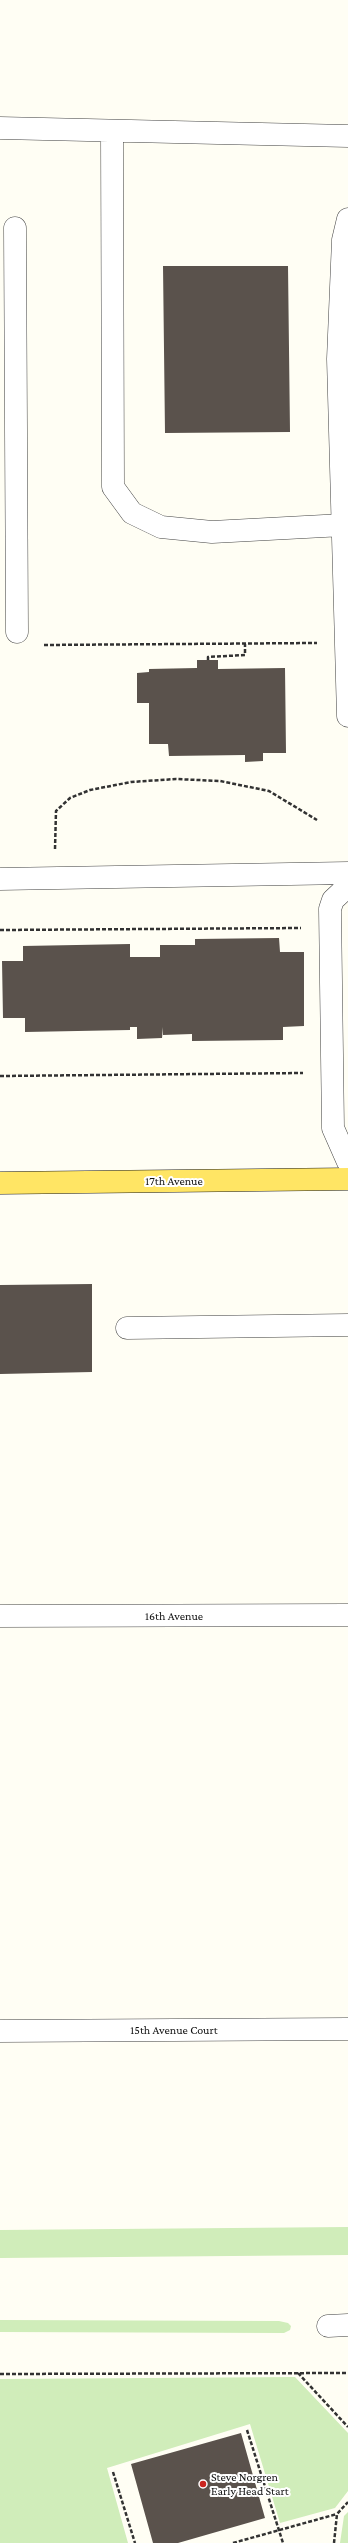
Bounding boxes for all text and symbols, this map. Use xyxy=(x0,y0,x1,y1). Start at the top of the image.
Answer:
street label: 17th Avenue xyxy=(145,1174,203,1188)
street label: 16th Avenue xyxy=(145,1609,203,1623)
street label: 15th Avenue Court xyxy=(130,2023,218,2037)
place label: Steve Norgren Early Head Start xyxy=(211,2470,289,2498)
marker: Steve Norgren Early Head Start xyxy=(198,2479,208,2489)

